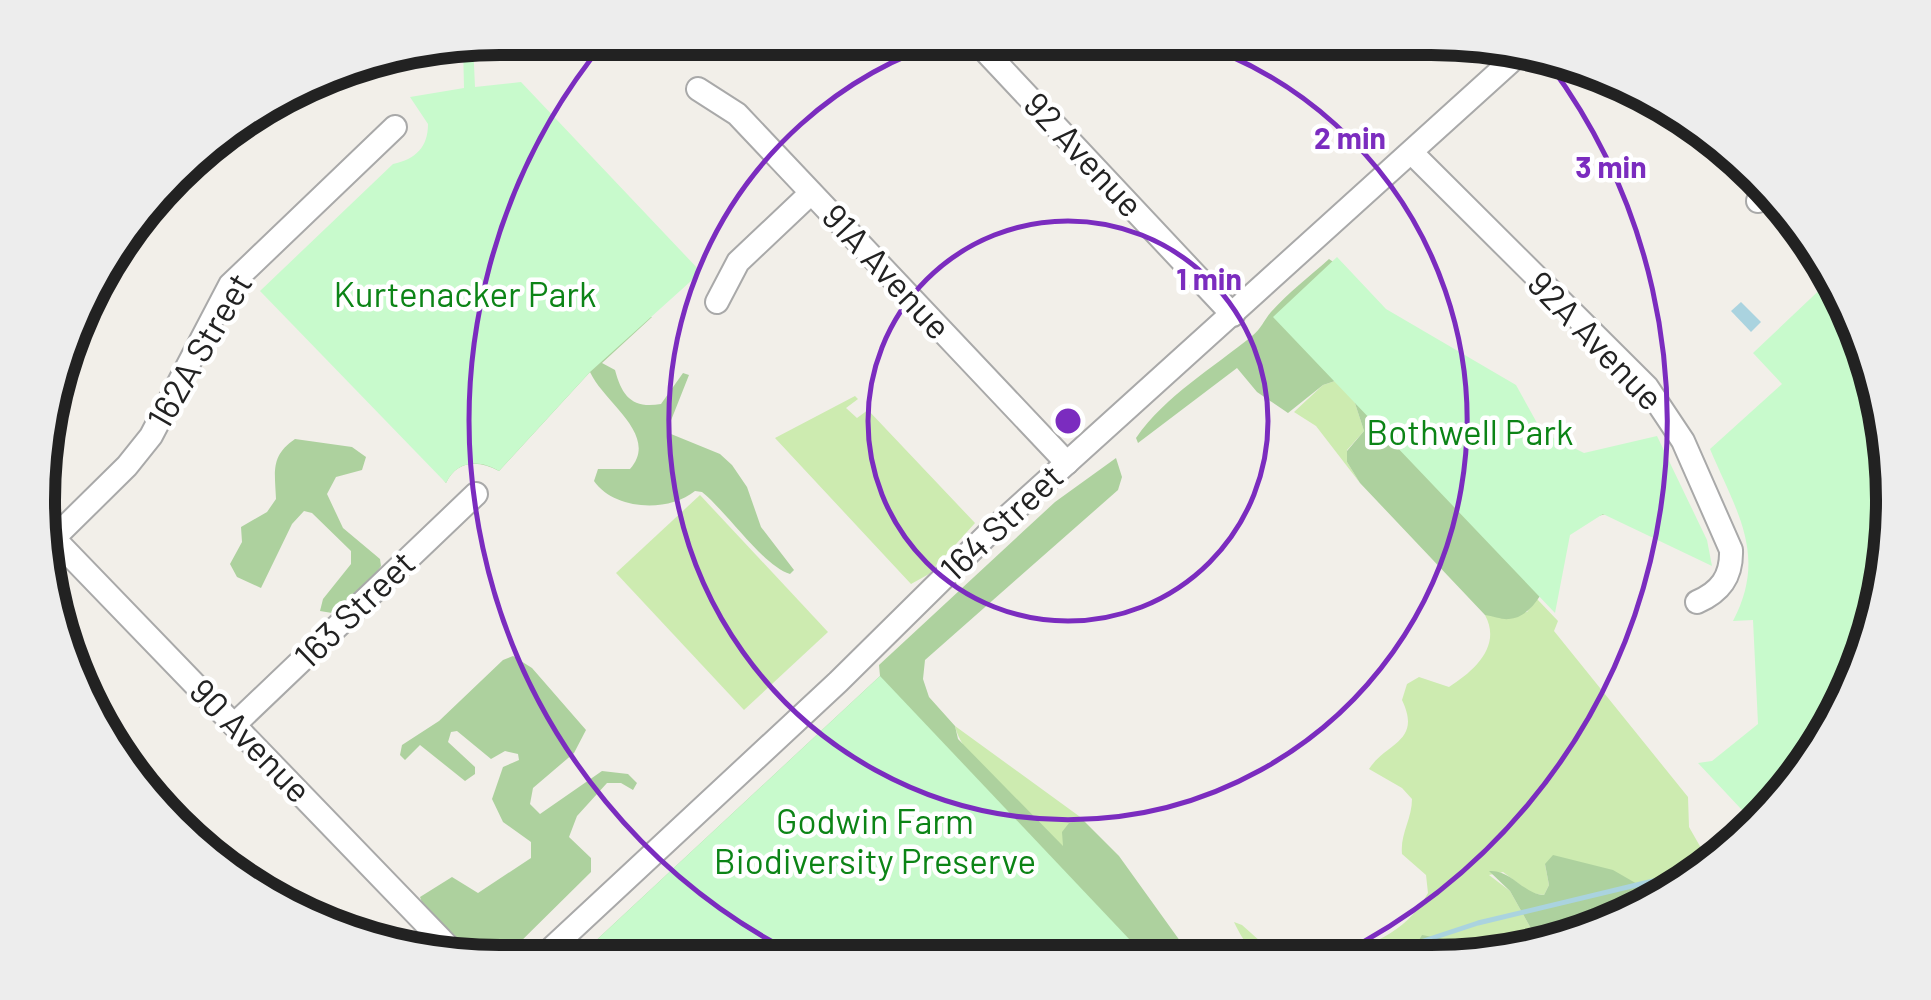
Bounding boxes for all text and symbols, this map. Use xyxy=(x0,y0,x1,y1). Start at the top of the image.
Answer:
street label: 92 Avenue xyxy=(1016,83,1153,225)
text: 2 min xyxy=(1314,119,1386,155)
text: 3 min xyxy=(1575,148,1647,184)
street label: 91A Avenue xyxy=(814,194,961,347)
text: 1 min xyxy=(1176,260,1242,296)
street label: 92A Avenue xyxy=(1520,262,1673,418)
street label: 162A Street xyxy=(137,265,260,435)
park label: Kurtenacker Park xyxy=(333,272,597,314)
centre of rings xyxy=(1050,403,1086,439)
park label: Bothwell Park xyxy=(1366,410,1574,452)
street label: 164 Street xyxy=(931,454,1071,589)
street label: 163 Street xyxy=(285,541,422,676)
street label: 90 Avenue xyxy=(182,669,321,810)
park label: Godwin Farm Biodiversity Preserve xyxy=(714,799,1036,881)

